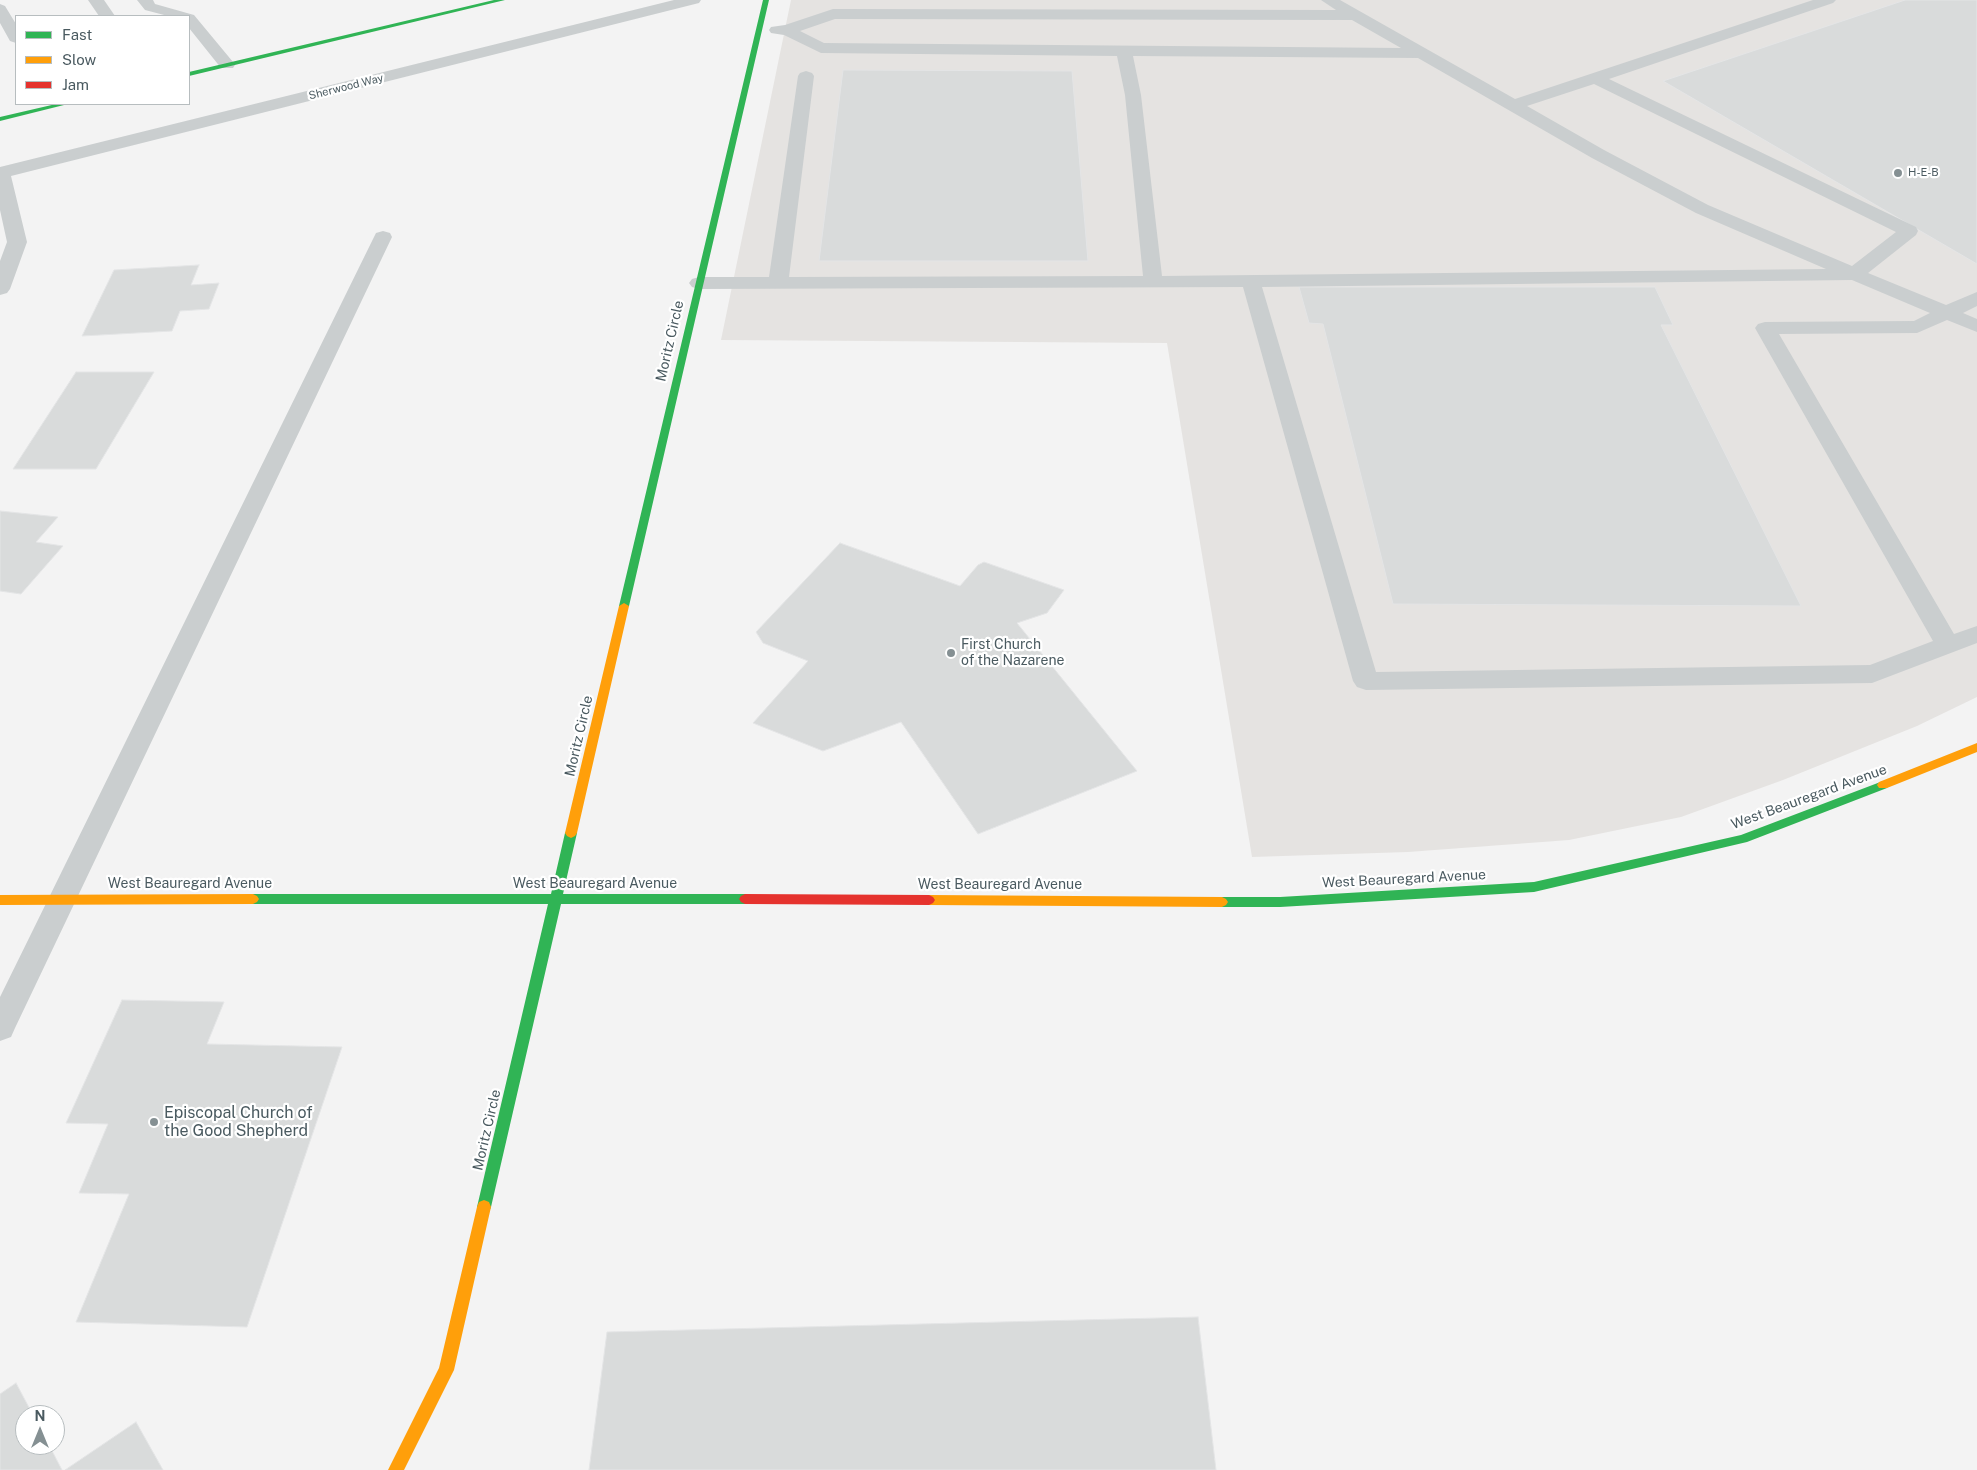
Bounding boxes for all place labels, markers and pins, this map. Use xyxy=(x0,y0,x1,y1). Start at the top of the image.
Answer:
place label: H-E-B xyxy=(1908,166,1939,180)
marker: H-E-B xyxy=(1892,167,1904,179)
place label: First Church of the Nazarene xyxy=(961,637,1065,670)
marker: First Church of the Nazarene xyxy=(945,647,957,659)
place label: Episcopal Church of the Good Shepherd xyxy=(164,1103,313,1141)
marker: Episcopal Church of the Good Shepherd xyxy=(148,1116,160,1128)

